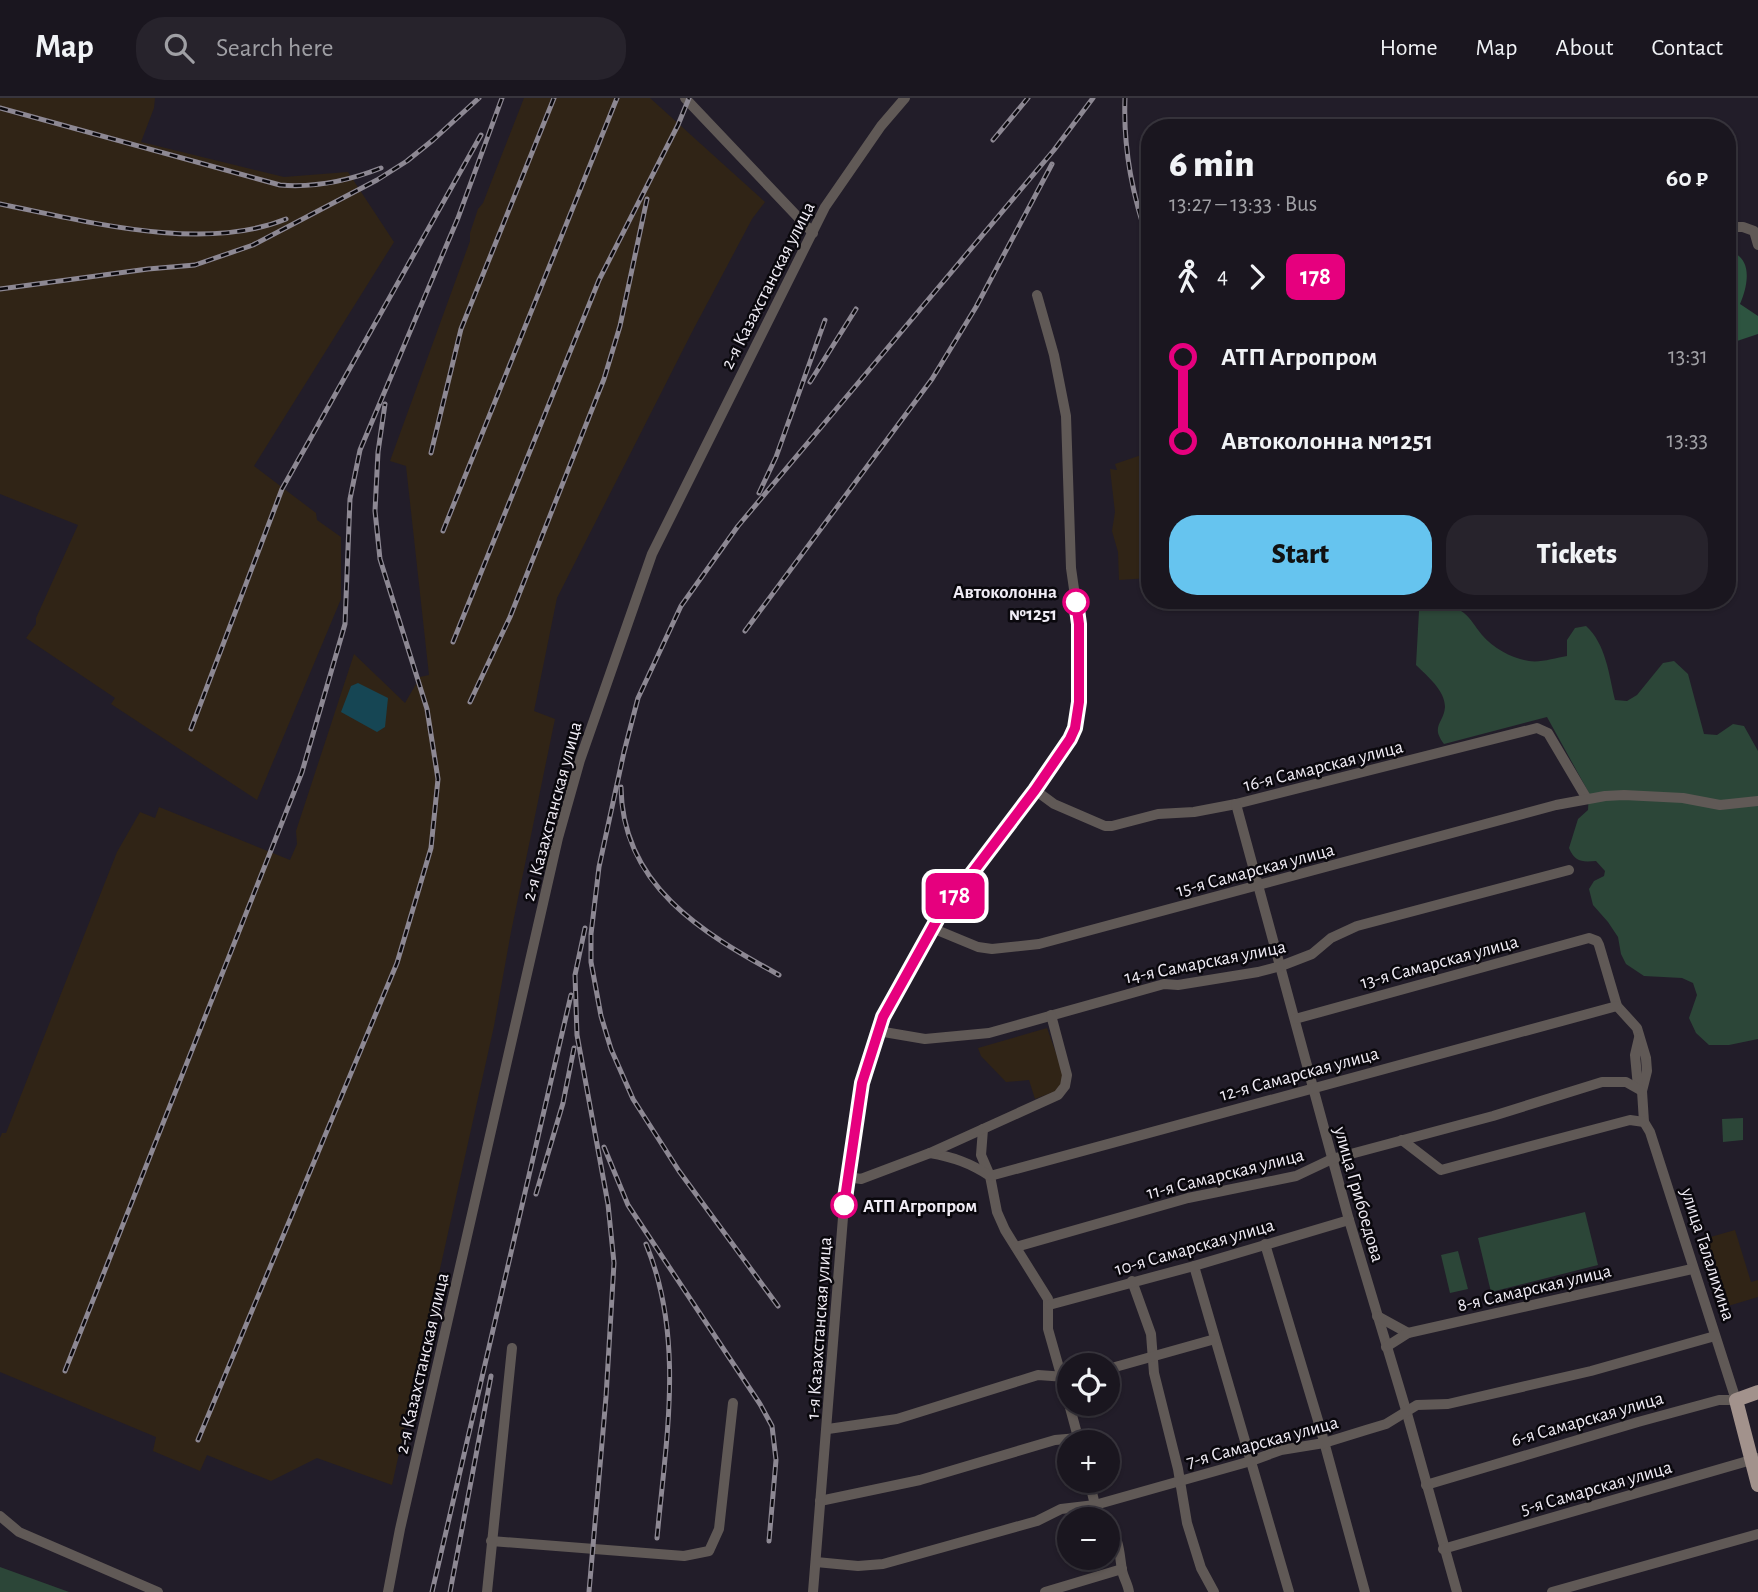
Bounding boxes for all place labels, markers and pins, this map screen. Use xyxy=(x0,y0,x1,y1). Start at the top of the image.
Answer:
place label: Автоколонна №1251 xyxy=(953,583,1057,624)
marker: Автоколонна №1251 xyxy=(1063,589,1089,615)
marker: АТП Агропром xyxy=(831,1192,857,1218)
place label: АТП Агропром xyxy=(863,1197,977,1216)

